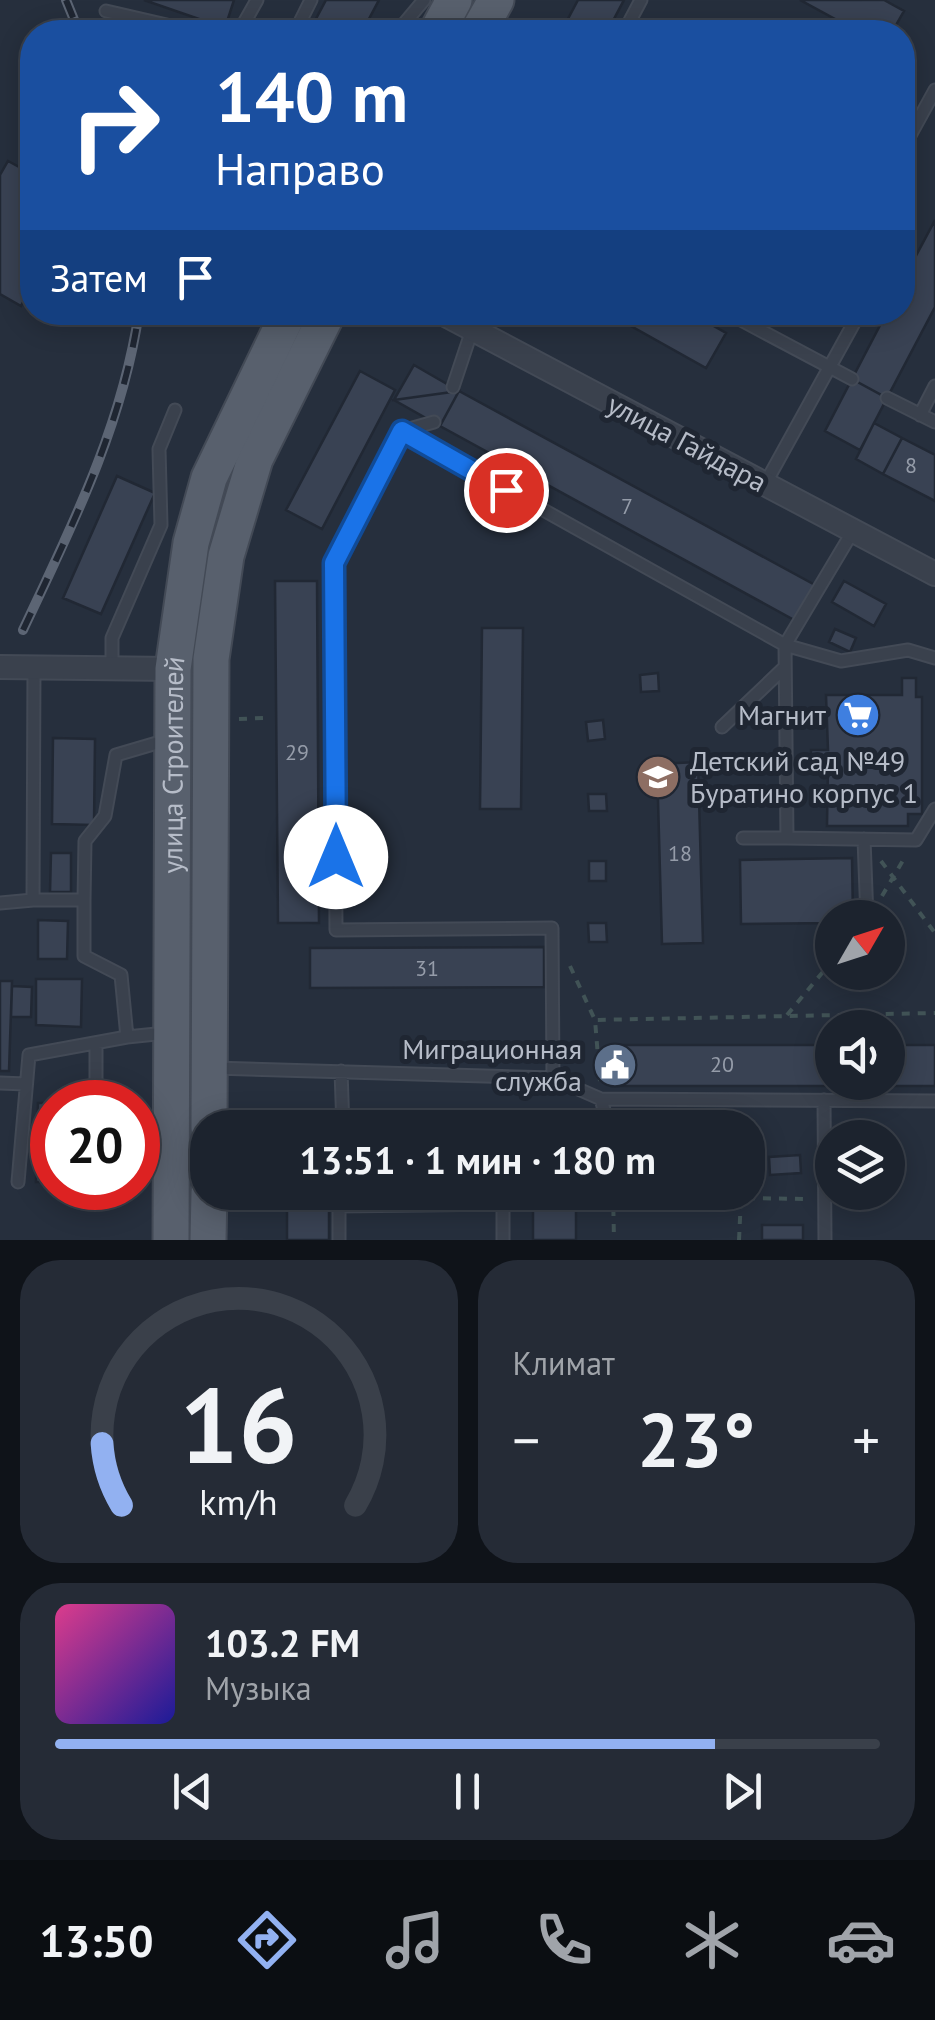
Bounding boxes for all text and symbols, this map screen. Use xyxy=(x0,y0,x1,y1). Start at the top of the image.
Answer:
text: 140 m xyxy=(215,51,408,141)
icon: right xyxy=(50,60,180,190)
text: Направо xyxy=(215,139,385,197)
icon: arrive xyxy=(168,250,223,305)
text: Затем xyxy=(50,253,148,302)
street label: улица Гайдара xyxy=(601,385,773,500)
pin xyxy=(464,448,549,533)
house number: 8 xyxy=(905,451,917,479)
icon: arrive xyxy=(479,463,534,518)
house number: 7 xyxy=(621,492,633,520)
street label: улица Строителей xyxy=(153,654,193,874)
supermarket icon: Магнит xyxy=(835,692,881,738)
place label: Магнит xyxy=(738,696,827,733)
house number: 29 xyxy=(285,738,309,766)
place label: Детский сад №49 Буратино корпус 1 xyxy=(690,742,918,811)
school or university icon: Детский сад №49 Буратино корпус 1 xyxy=(635,754,681,800)
position arrow xyxy=(284,805,388,909)
house number: 18 xyxy=(668,839,692,867)
north arrow xyxy=(815,900,905,990)
map controls xyxy=(815,900,905,1210)
house number: 31 xyxy=(415,954,439,982)
button: sound xyxy=(815,1010,905,1100)
place label: Миграционная служба xyxy=(402,1030,582,1099)
public building icon: Миграционная служба xyxy=(592,1042,638,1088)
house number: 20 xyxy=(710,1050,734,1078)
speed limit sign: 20 xyxy=(30,1080,160,1210)
button: layers xyxy=(815,1120,905,1210)
text: 13:51 · 1 мин · 180 m xyxy=(299,1135,656,1184)
text: Климат xyxy=(513,1342,615,1384)
text: 16 xyxy=(180,1357,298,1492)
text: 23° xyxy=(637,1391,755,1488)
text: − xyxy=(513,1404,540,1475)
text: + xyxy=(852,1404,880,1475)
text: km/h xyxy=(200,1479,278,1525)
text: 103.2 FM xyxy=(205,1618,360,1667)
text: Музыка xyxy=(205,1667,312,1709)
icon: previous xyxy=(165,1764,220,1819)
icon: pause xyxy=(440,1764,495,1819)
icon: next xyxy=(715,1764,770,1819)
icon: directions xyxy=(232,1905,302,1975)
icon: music xyxy=(380,1905,450,1975)
icon: phone xyxy=(529,1905,599,1975)
icon: climate xyxy=(677,1905,747,1975)
icon: car xyxy=(826,1905,896,1975)
text: 13:50 xyxy=(39,1911,153,1969)

